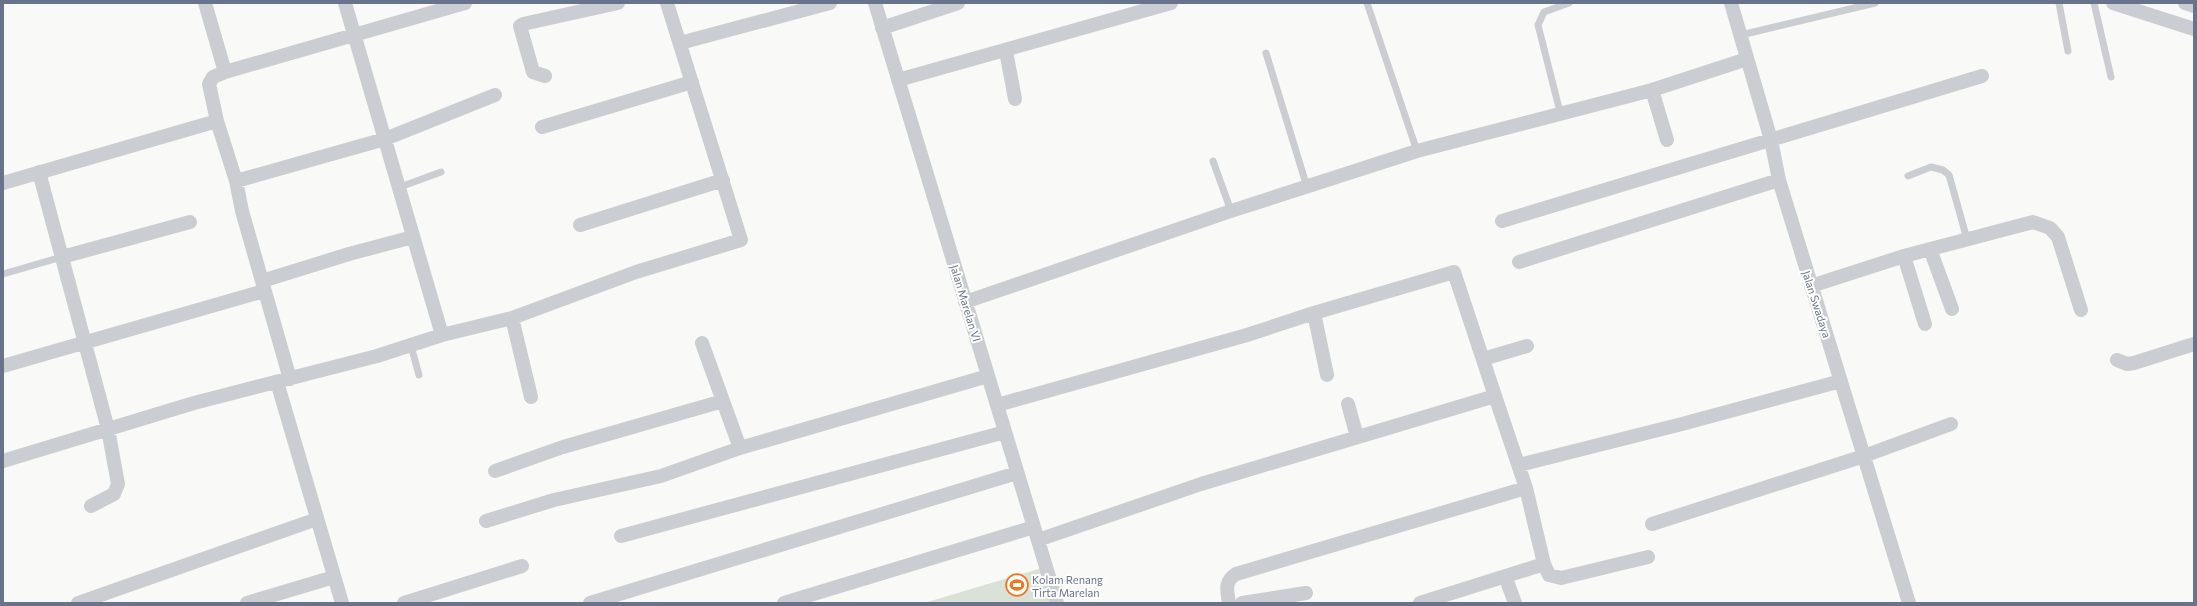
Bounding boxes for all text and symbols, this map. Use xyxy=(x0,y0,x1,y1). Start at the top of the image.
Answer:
street label: Jalan Marelan VI xyxy=(947,263,984,343)
street label: Jalan Swadaya xyxy=(1799,269,1834,340)
sports icon: Kolam Renang Tirta Marelan xyxy=(1004,572,1030,598)
place label: Kolam Renang Tirta Marelan xyxy=(1032,573,1103,599)

